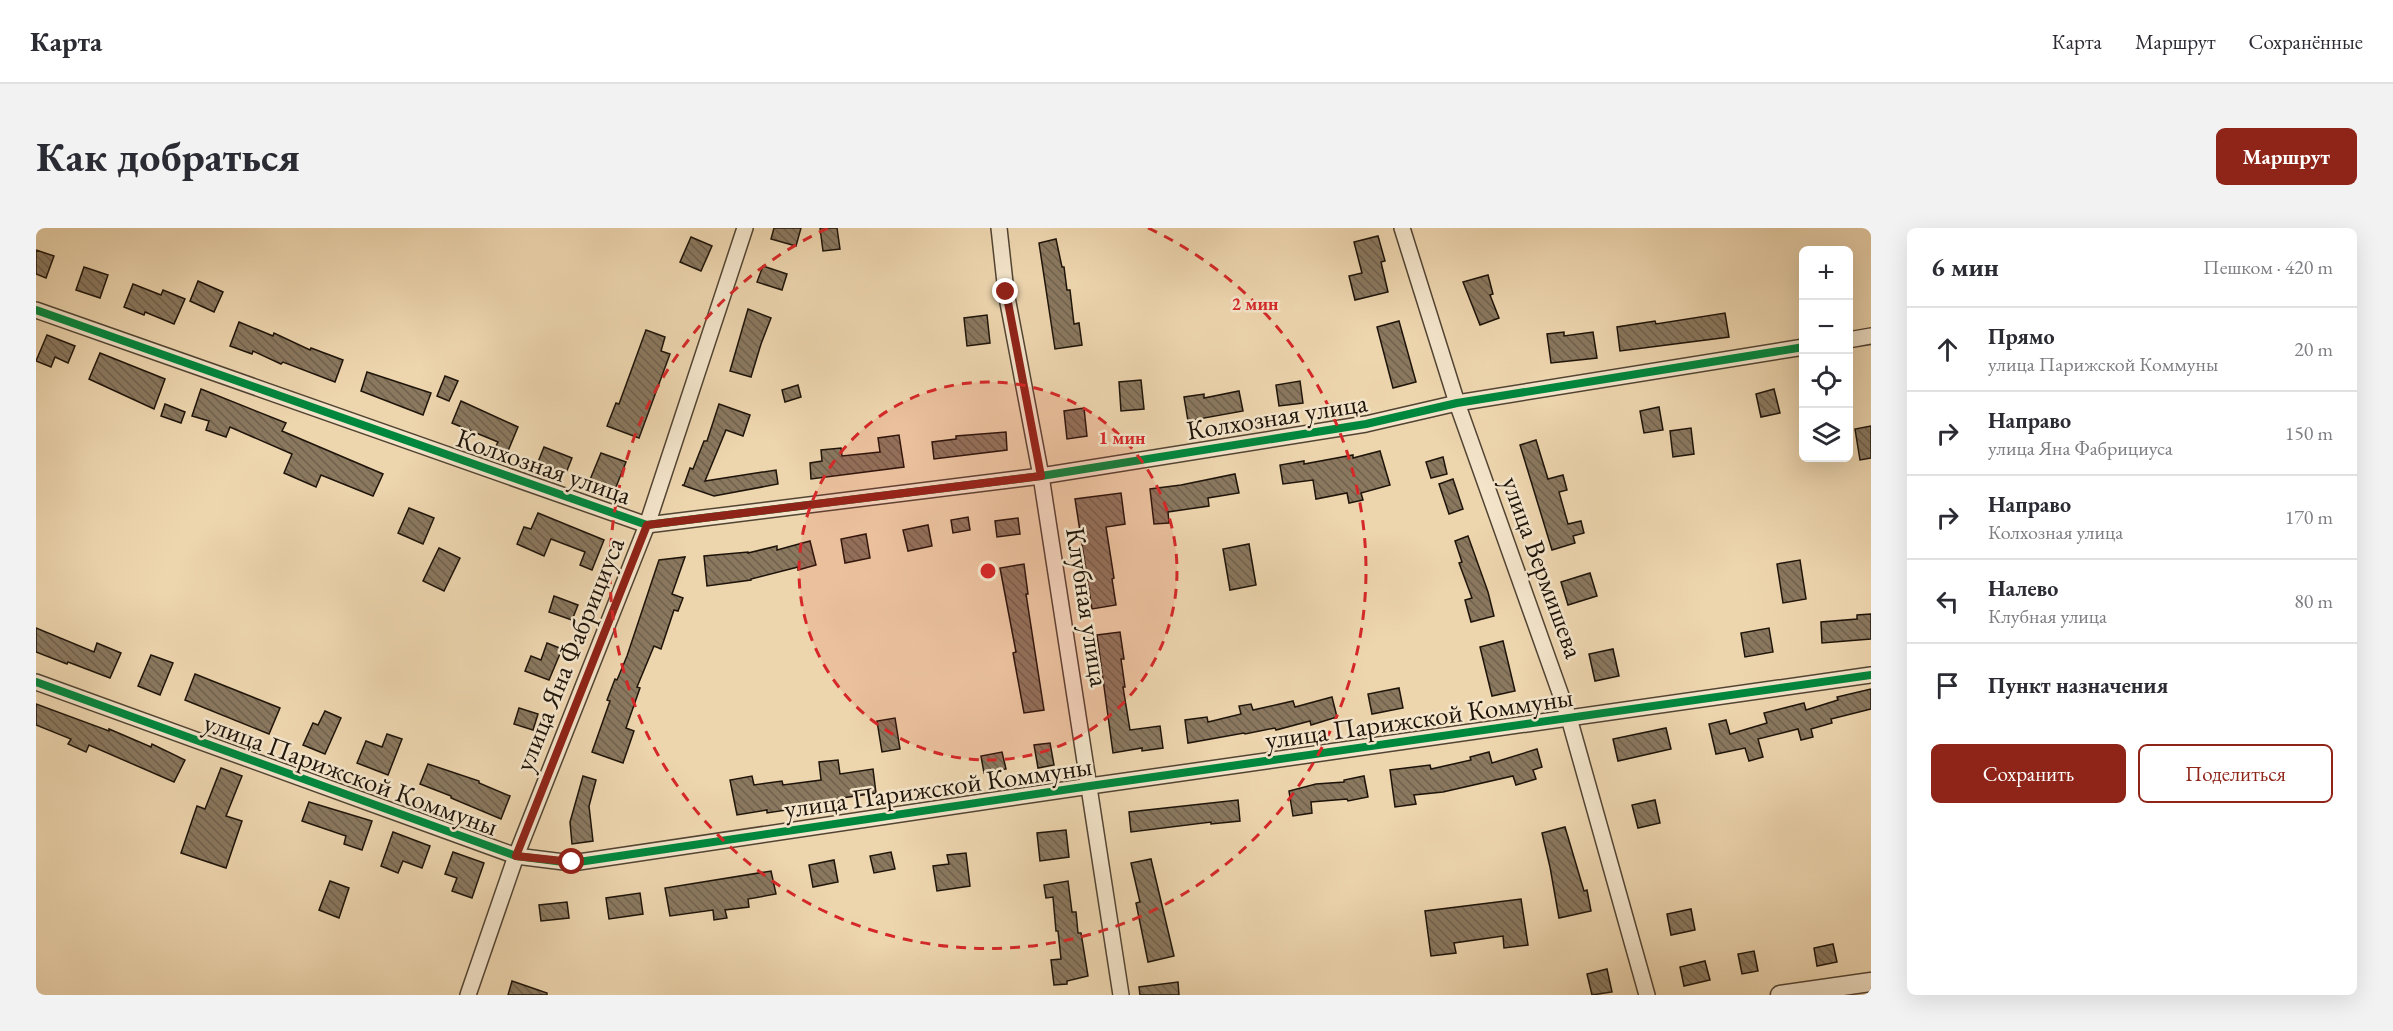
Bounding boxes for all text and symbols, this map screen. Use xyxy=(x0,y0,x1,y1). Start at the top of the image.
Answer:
text: Карта xyxy=(30,23,102,59)
text: Карта xyxy=(2052,28,2102,55)
text: Маршрут xyxy=(2135,28,2216,55)
text: Сохранённые xyxy=(2249,28,2363,55)
button: Маршрут xyxy=(2216,128,2357,185)
text: Как добраться xyxy=(36,129,300,184)
map controls xyxy=(1799,246,1853,462)
button: + xyxy=(1799,246,1853,300)
text: 6 мин xyxy=(1931,250,1999,284)
text: Пешком · 420 m xyxy=(2203,254,2333,280)
route end xyxy=(992,278,1018,304)
text: 2 мин xyxy=(1232,292,1279,315)
button: − xyxy=(1799,300,1853,354)
text: Прямо xyxy=(1988,322,2055,351)
icon: ahead xyxy=(1931,333,1964,366)
text: 20 m xyxy=(2294,336,2333,362)
text: улица Парижской Коммуны xyxy=(1988,351,2218,377)
button: locate xyxy=(1799,354,1853,408)
street label: Колхозная улица xyxy=(1184,384,1370,448)
text: Направо xyxy=(1988,406,2071,435)
button: layers xyxy=(1799,408,1853,462)
icon: right xyxy=(1931,417,1964,450)
street label: Колхозная улица xyxy=(452,420,636,512)
text: 150 m xyxy=(2285,420,2333,446)
text: 1 мин xyxy=(1099,426,1146,449)
text: улица Яна Фабрициуса xyxy=(1988,435,2173,461)
street label: улица Вермишева xyxy=(1494,471,1592,663)
text: Направо xyxy=(1988,490,2071,519)
icon: right xyxy=(1931,501,1964,534)
text: 170 m xyxy=(2285,504,2333,530)
text: Колхозная улица xyxy=(1988,519,2123,545)
street label: Клубная улица xyxy=(1058,525,1118,689)
street label: улица Яна Фабрициуса xyxy=(506,532,632,776)
centre of rings xyxy=(978,561,998,581)
text: Налево xyxy=(1988,574,2058,603)
icon: left xyxy=(1931,585,1964,618)
text: 80 m xyxy=(2294,588,2333,614)
text: Клубная улица xyxy=(1988,603,2107,629)
icon: arrive xyxy=(1931,669,1964,702)
text: Пункт назначения xyxy=(1988,671,2168,700)
street label: улица Парижской Коммуны xyxy=(1263,679,1575,757)
street label: улица Парижской Коммуны xyxy=(199,704,503,844)
button: Сохранить xyxy=(1931,744,2126,803)
button: Поделиться xyxy=(2138,744,2333,803)
street label: улица Парижской Коммуны xyxy=(782,748,1094,826)
route start xyxy=(558,848,584,874)

